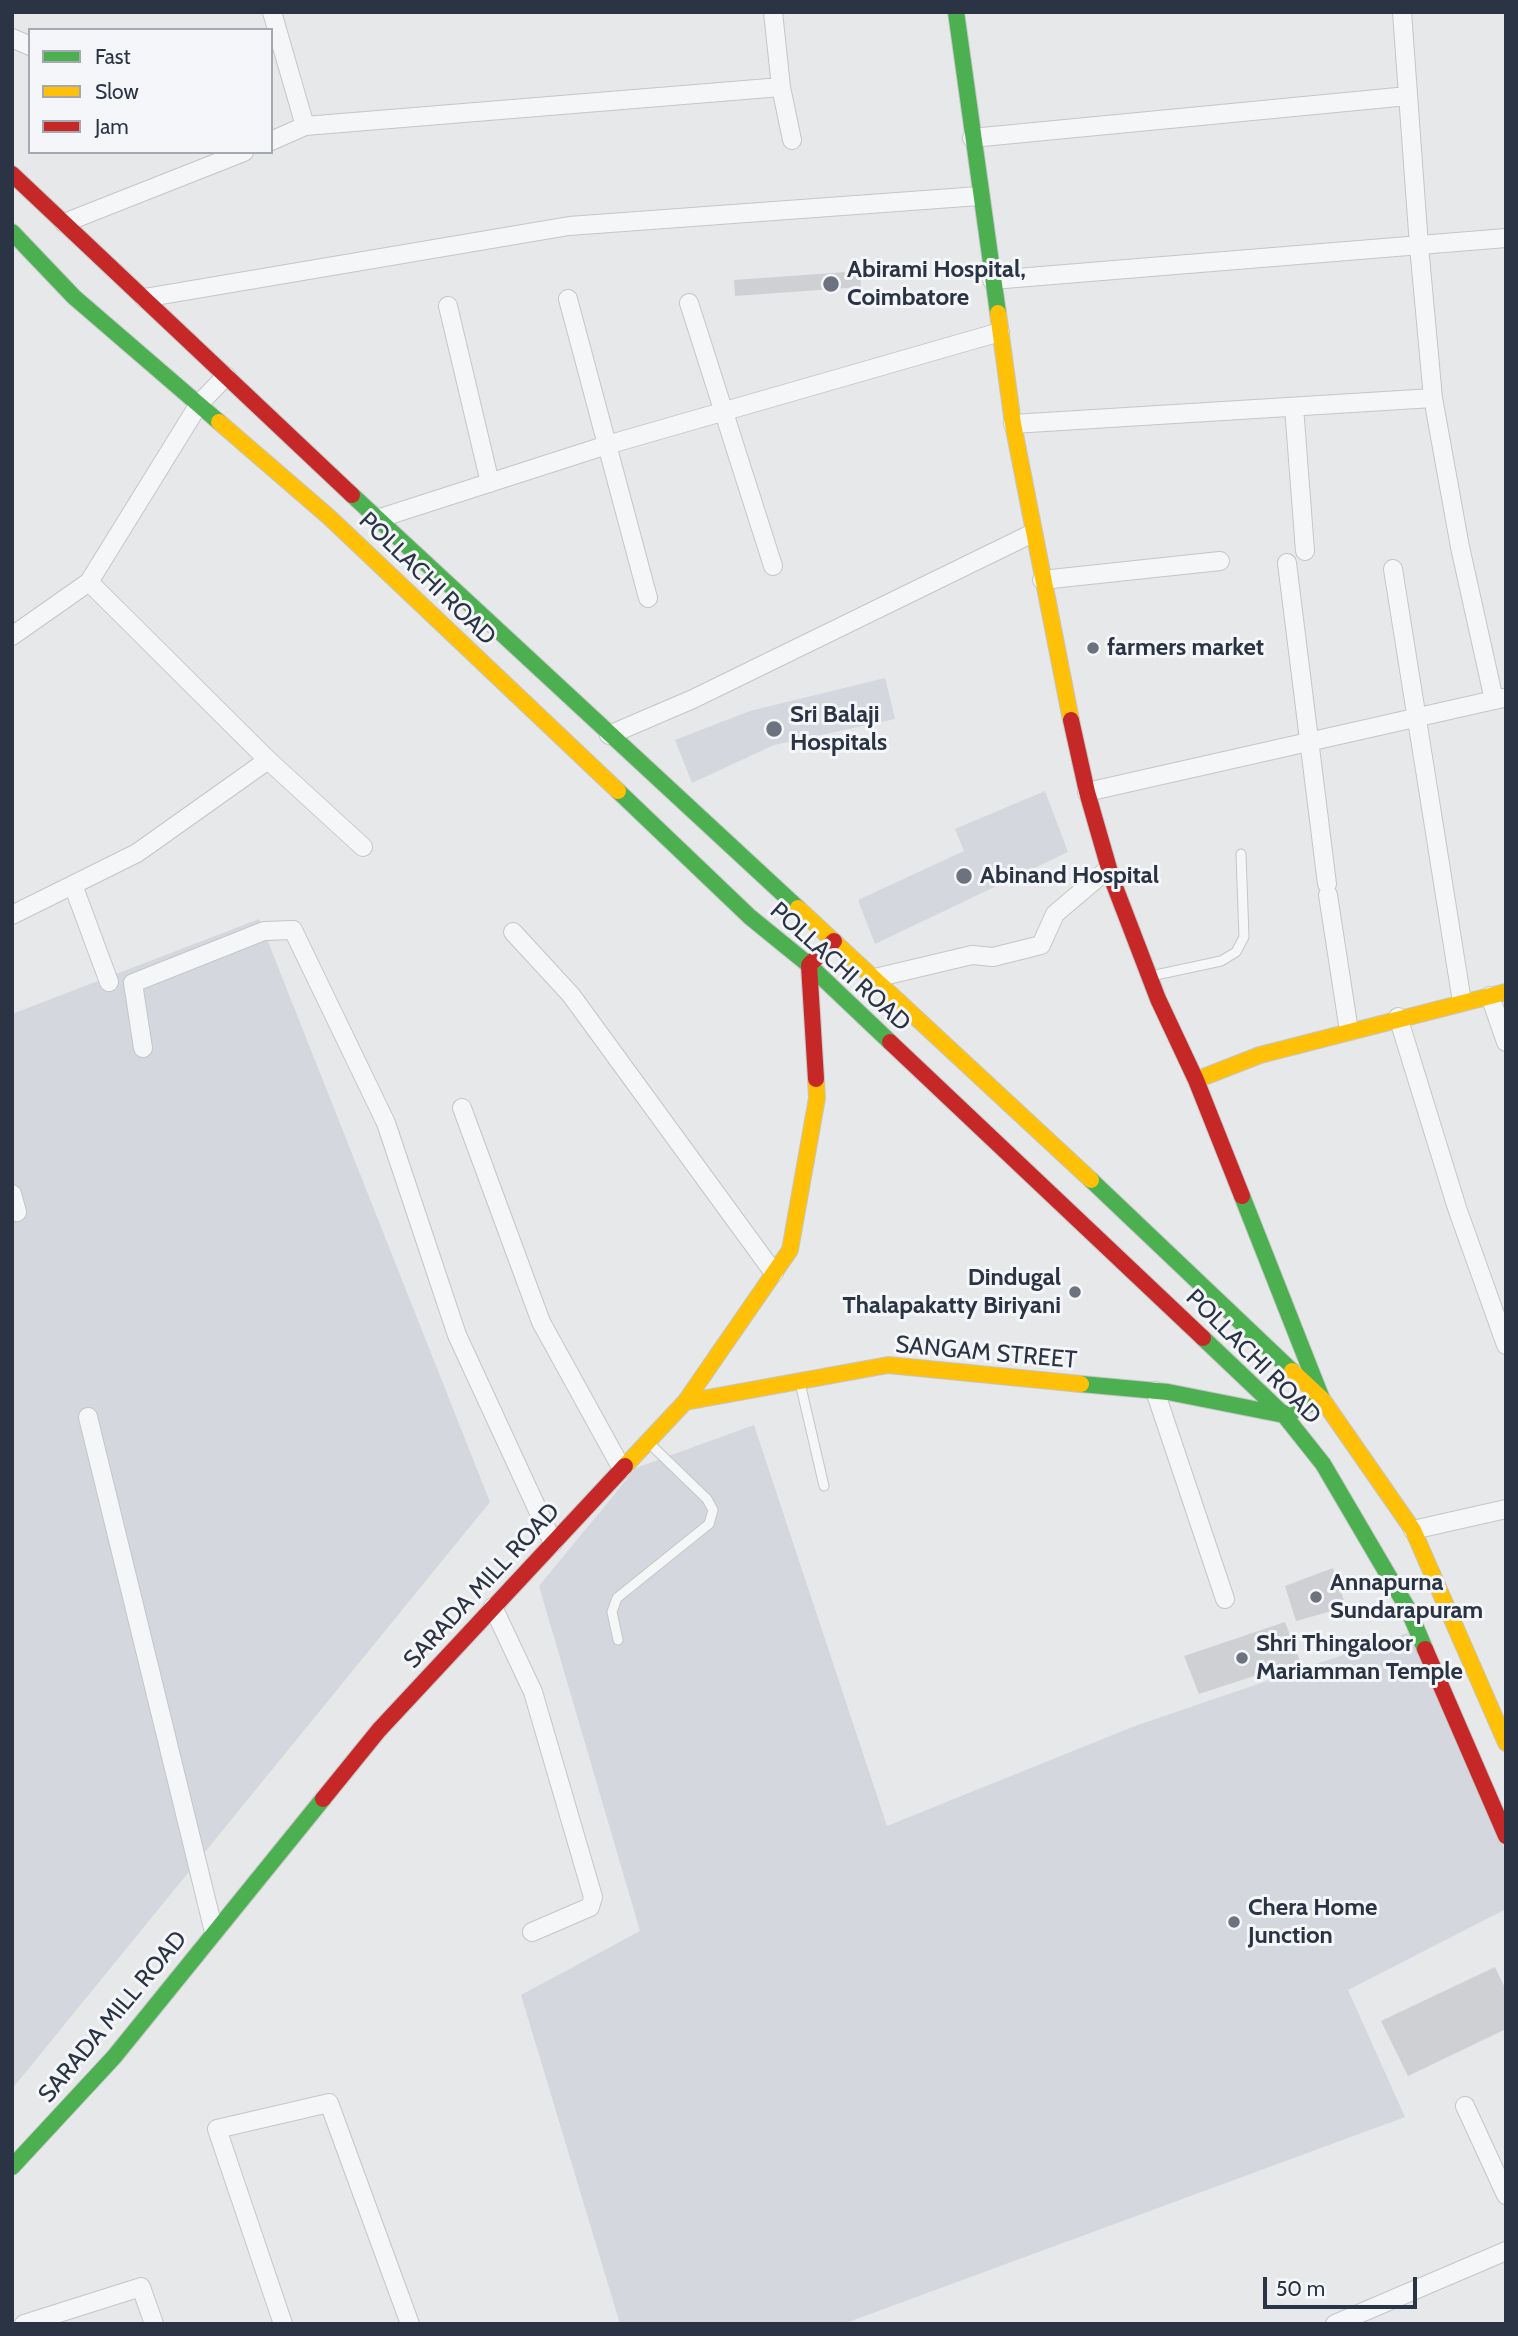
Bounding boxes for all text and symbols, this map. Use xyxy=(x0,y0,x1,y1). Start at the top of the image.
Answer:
legend xyxy=(28,28,273,154)
text: Fast xyxy=(95,44,131,69)
text: Slow xyxy=(95,79,139,104)
text: Jam xyxy=(95,114,129,139)
place label: Abirami Hospital, Coimbatore xyxy=(847,256,1026,312)
marker: Abirami Hospital, Coimbatore xyxy=(821,274,841,294)
street label: POLLACHI ROAD xyxy=(353,506,501,652)
place label: farmers market xyxy=(1107,634,1264,662)
marker: farmers market xyxy=(1085,640,1101,656)
place label: Sri Balaji Hospitals xyxy=(790,701,887,757)
marker: Sri Balaji Hospitals xyxy=(764,719,784,739)
place label: Abinand Hospital xyxy=(980,862,1159,890)
marker: Abinand Hospital xyxy=(954,866,974,886)
street label: POLLACHI ROAD xyxy=(764,896,916,1038)
place label: Dindugal Thalapakatty Biriyani xyxy=(843,1264,1061,1320)
marker: Dindugal Thalapakatty Biriyani xyxy=(1067,1284,1083,1300)
street label: POLLACHI ROAD xyxy=(1180,1284,1326,1430)
street label: SANGAM STREET xyxy=(894,1331,1078,1375)
street label: SARADA MILL ROAD xyxy=(398,1497,566,1675)
place label: Annapurna Sundarapuram xyxy=(1330,1569,1483,1625)
marker: Annapurna Sundarapuram xyxy=(1308,1589,1324,1605)
place label: Shri Thingaloor Mariamman Temple xyxy=(1256,1630,1463,1686)
marker: Shri Thingaloor Mariamman Temple xyxy=(1234,1650,1250,1666)
place label: Chera Home Junction xyxy=(1248,1894,1377,1950)
marker: Chera Home Junction xyxy=(1226,1914,1242,1930)
street label: SARADA MILL ROAD xyxy=(33,1925,193,2109)
scale bar xyxy=(1266,2262,1420,2306)
text: 50 m xyxy=(1276,2276,1325,2301)

